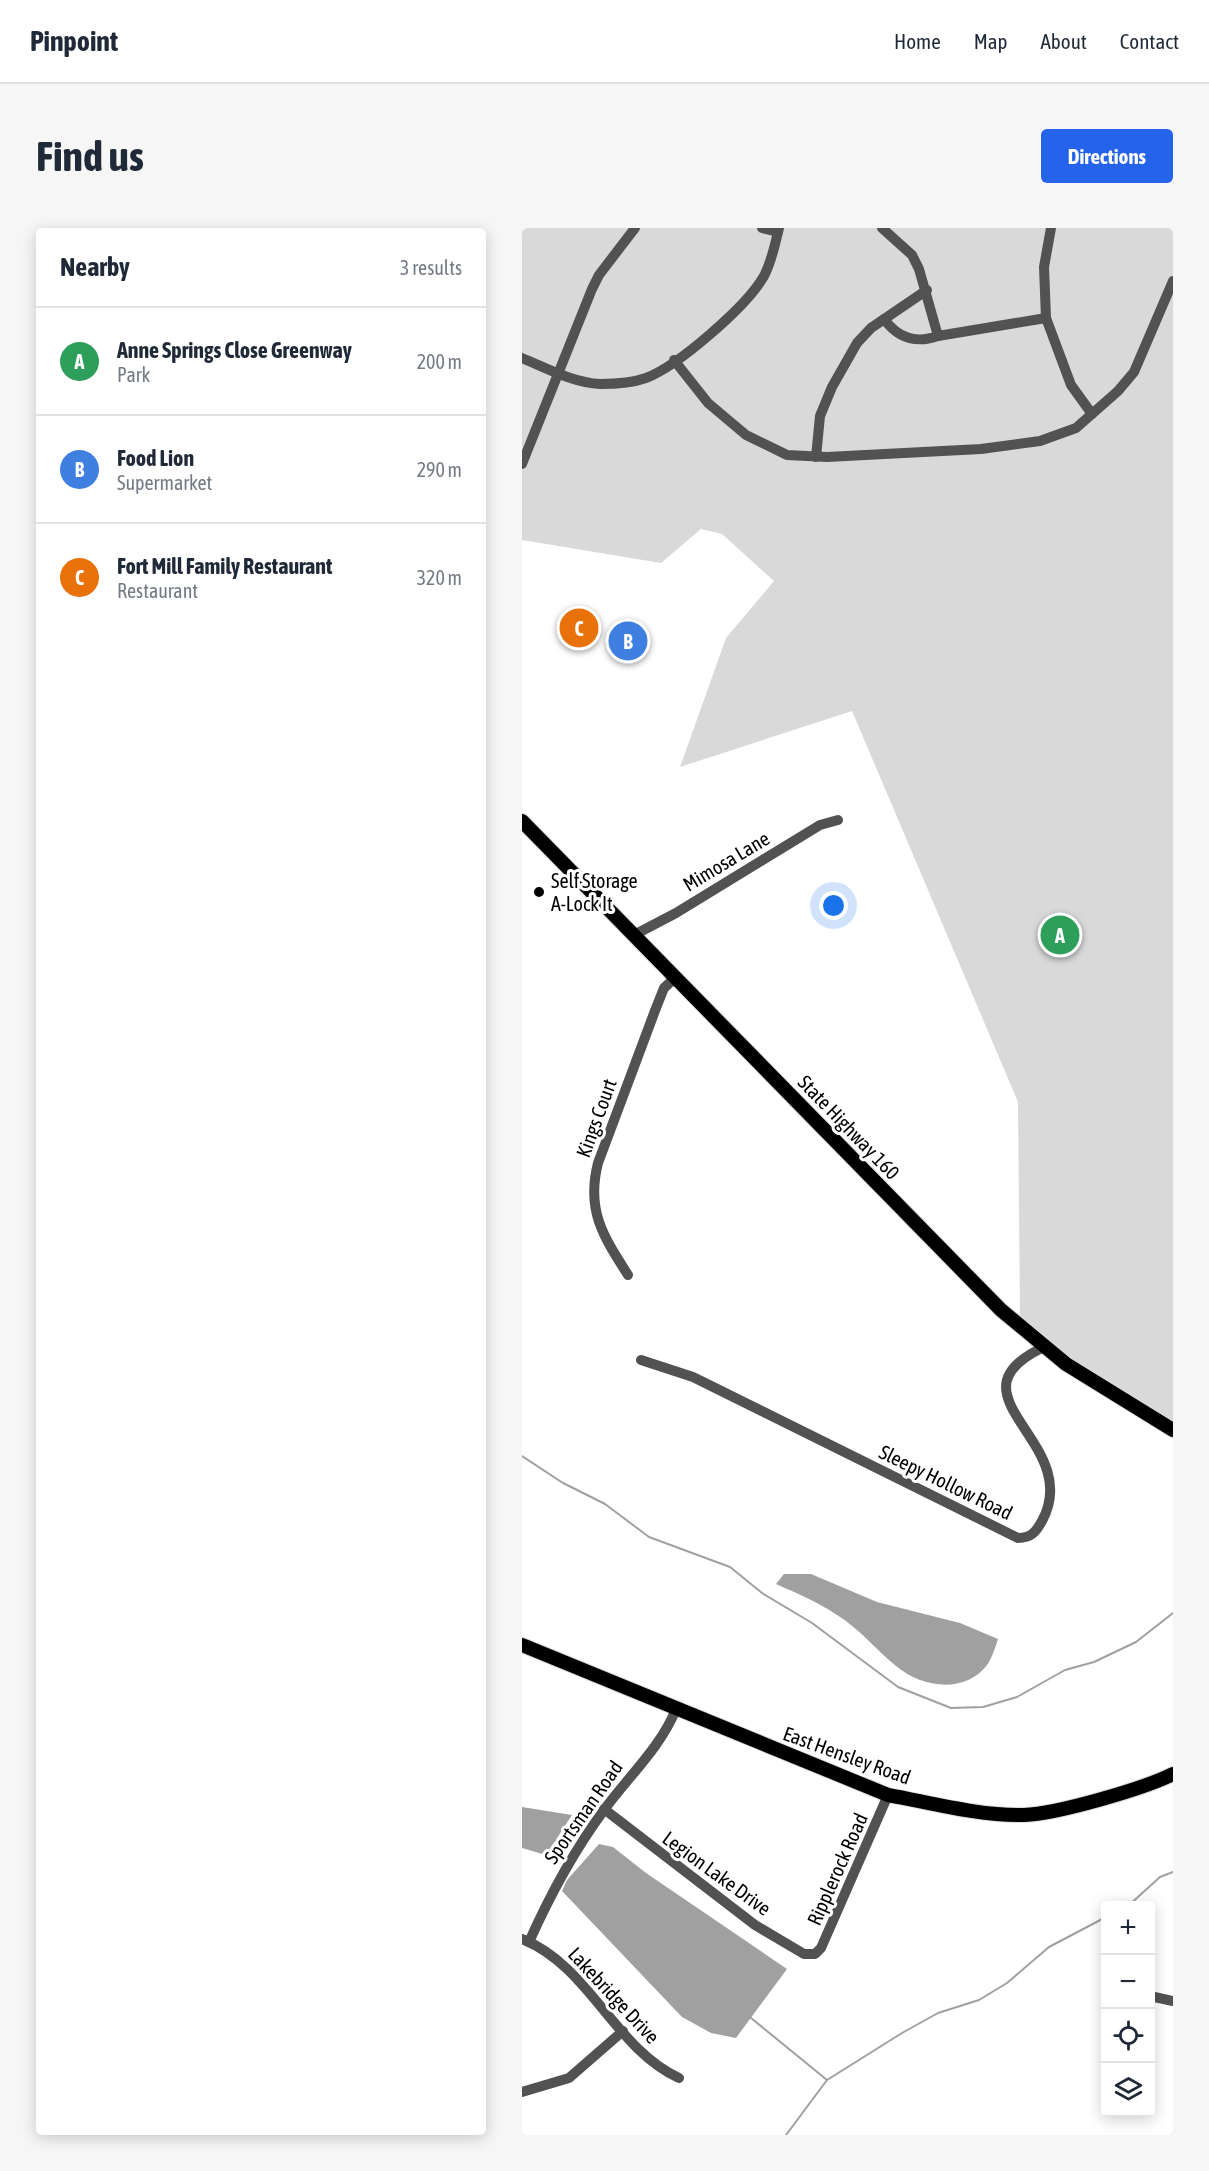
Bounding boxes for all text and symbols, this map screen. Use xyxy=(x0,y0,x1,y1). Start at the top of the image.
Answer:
text: Pinpoint xyxy=(30,25,118,57)
text: Home xyxy=(894,29,941,53)
text: Map xyxy=(974,29,1008,53)
text: About xyxy=(1041,29,1087,53)
text: Contact xyxy=(1120,29,1179,53)
button: Directions xyxy=(1041,129,1173,183)
text: Find us xyxy=(36,132,144,180)
text: Nearby xyxy=(60,252,130,282)
text: 3 results xyxy=(400,256,462,279)
text: Anne Springs Close Greenway xyxy=(117,337,352,363)
text: A xyxy=(75,350,84,373)
text: 200 m xyxy=(417,350,462,373)
text: Park xyxy=(117,363,150,386)
text: Food Lion xyxy=(117,445,194,471)
text: B xyxy=(75,458,84,481)
text: 290 m xyxy=(417,458,462,481)
text: Supermarket xyxy=(117,471,212,494)
text: Fort Mill Family Restaurant xyxy=(117,553,332,579)
text: C xyxy=(75,566,84,589)
text: 320 m xyxy=(417,566,462,589)
text: Restaurant xyxy=(117,579,198,602)
pin: C xyxy=(560,606,598,650)
pin: B xyxy=(608,618,648,664)
street label: Mimosa Lane xyxy=(679,826,773,896)
place label: Self Storage A-Lock It xyxy=(551,869,637,915)
marker: Self Storage A-Lock It xyxy=(532,885,546,899)
your location xyxy=(819,891,848,920)
pin: A xyxy=(1040,912,1080,958)
street label: State Highway 160 xyxy=(794,1070,904,1184)
street label: Kings Court xyxy=(571,1075,621,1160)
street label: Sleepy Hollow Road xyxy=(876,1440,1016,1524)
street label: East Hensley Road xyxy=(780,1721,914,1789)
street label: Sportsman Road xyxy=(539,1756,627,1868)
street label: Ripplerock Road xyxy=(802,1809,872,1929)
street label: Legion Lake Drive xyxy=(658,1826,776,1920)
map controls xyxy=(1101,1901,1155,2117)
button: + xyxy=(1101,1901,1155,1955)
street label: Lakebridge Drive xyxy=(564,1942,664,2048)
button: − xyxy=(1101,1955,1155,2009)
button: locate xyxy=(1101,2009,1155,2063)
button: layers xyxy=(1101,2063,1155,2117)

